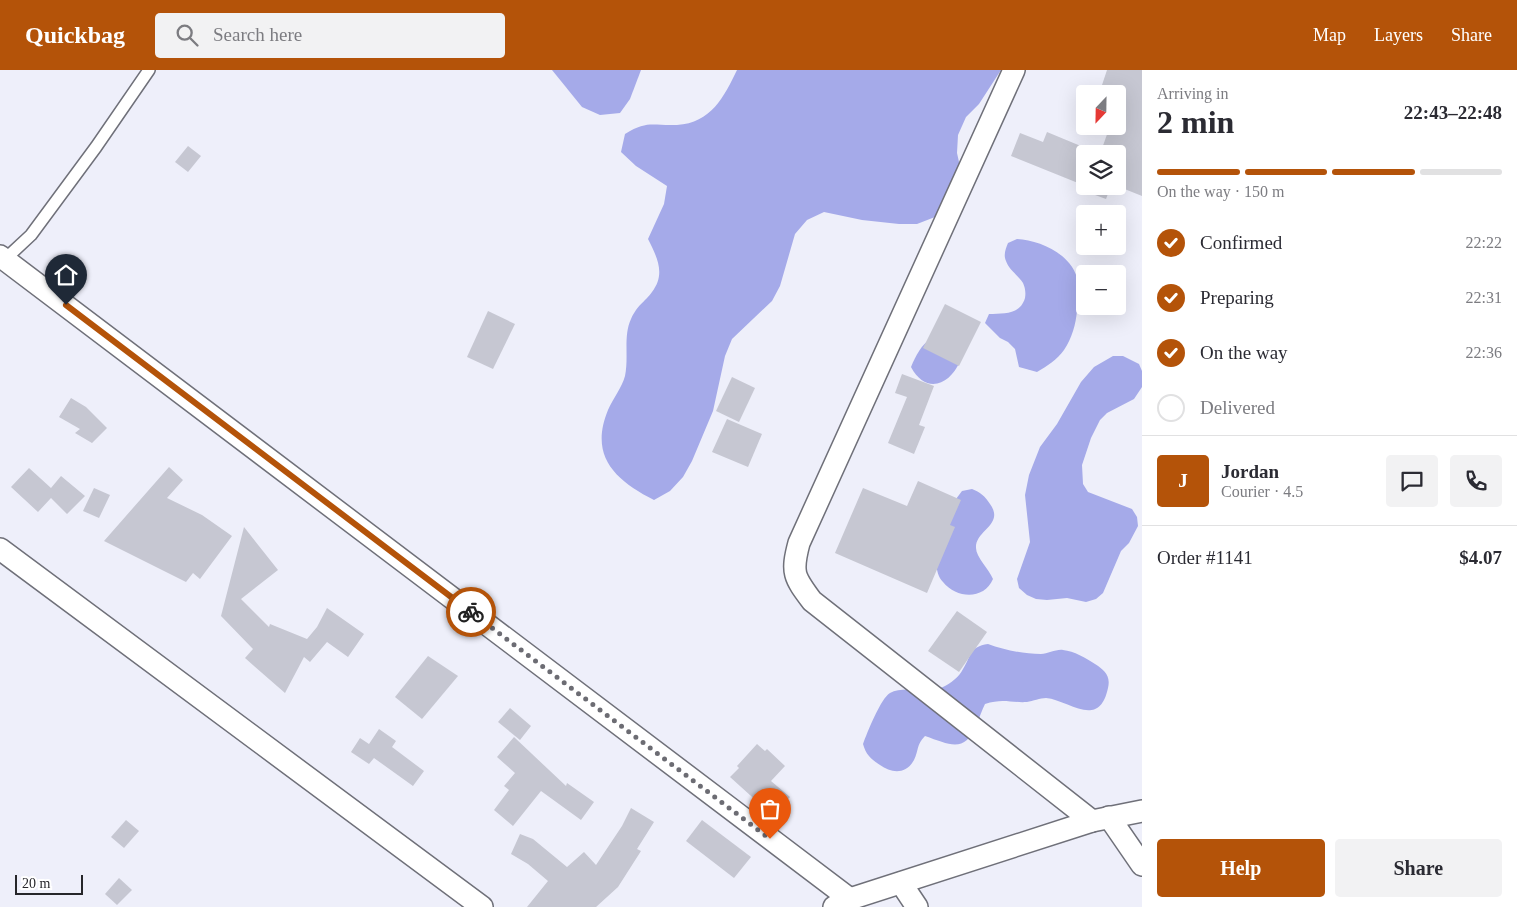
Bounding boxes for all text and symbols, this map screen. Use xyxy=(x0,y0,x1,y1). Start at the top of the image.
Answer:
search box xyxy=(155,13,505,58)
icon: search xyxy=(173,21,201,49)
text: Quickbag xyxy=(25,22,125,48)
text: Search here xyxy=(213,24,302,45)
text: Map xyxy=(1313,25,1346,45)
text: Layers xyxy=(1374,25,1423,45)
text: Share xyxy=(1451,25,1492,45)
north arrow xyxy=(1076,85,1126,135)
map controls xyxy=(1076,85,1126,315)
text: Arriving in xyxy=(1157,85,1229,102)
text: 22:43–22:48 xyxy=(1404,102,1502,123)
text: 2 min xyxy=(1157,104,1234,140)
button: layers xyxy=(1076,145,1126,195)
text: On the way · 150 m xyxy=(1157,183,1285,200)
button: + xyxy=(1076,205,1126,255)
icon: check xyxy=(1157,229,1185,257)
text: Confirmed xyxy=(1200,232,1282,253)
text: 22:22 xyxy=(1466,234,1502,251)
pin xyxy=(45,254,87,305)
icon: home xyxy=(52,261,80,289)
button: − xyxy=(1076,265,1126,315)
icon: check xyxy=(1157,284,1185,312)
text: Preparing xyxy=(1200,287,1274,308)
text: 22:31 xyxy=(1466,289,1502,306)
icon: check xyxy=(1157,339,1185,367)
text: On the way xyxy=(1200,342,1288,363)
text: 22:36 xyxy=(1466,344,1502,361)
text: Delivered xyxy=(1200,397,1275,418)
button: chat xyxy=(1386,455,1438,507)
button: phone xyxy=(1450,455,1502,507)
text: Jordan xyxy=(1221,461,1279,482)
text: J xyxy=(1178,470,1188,491)
text: Courier · 4.5 xyxy=(1221,483,1303,500)
text: Order #1141 xyxy=(1157,547,1253,568)
text: $4.07 xyxy=(1459,547,1502,568)
courier xyxy=(446,587,496,637)
icon: bike xyxy=(457,598,485,626)
pin xyxy=(749,788,791,839)
icon: bag xyxy=(756,795,784,823)
button: Help xyxy=(1157,839,1325,897)
button: Share xyxy=(1335,839,1502,897)
scale bar xyxy=(15,872,82,895)
text: 20 m xyxy=(22,876,50,891)

